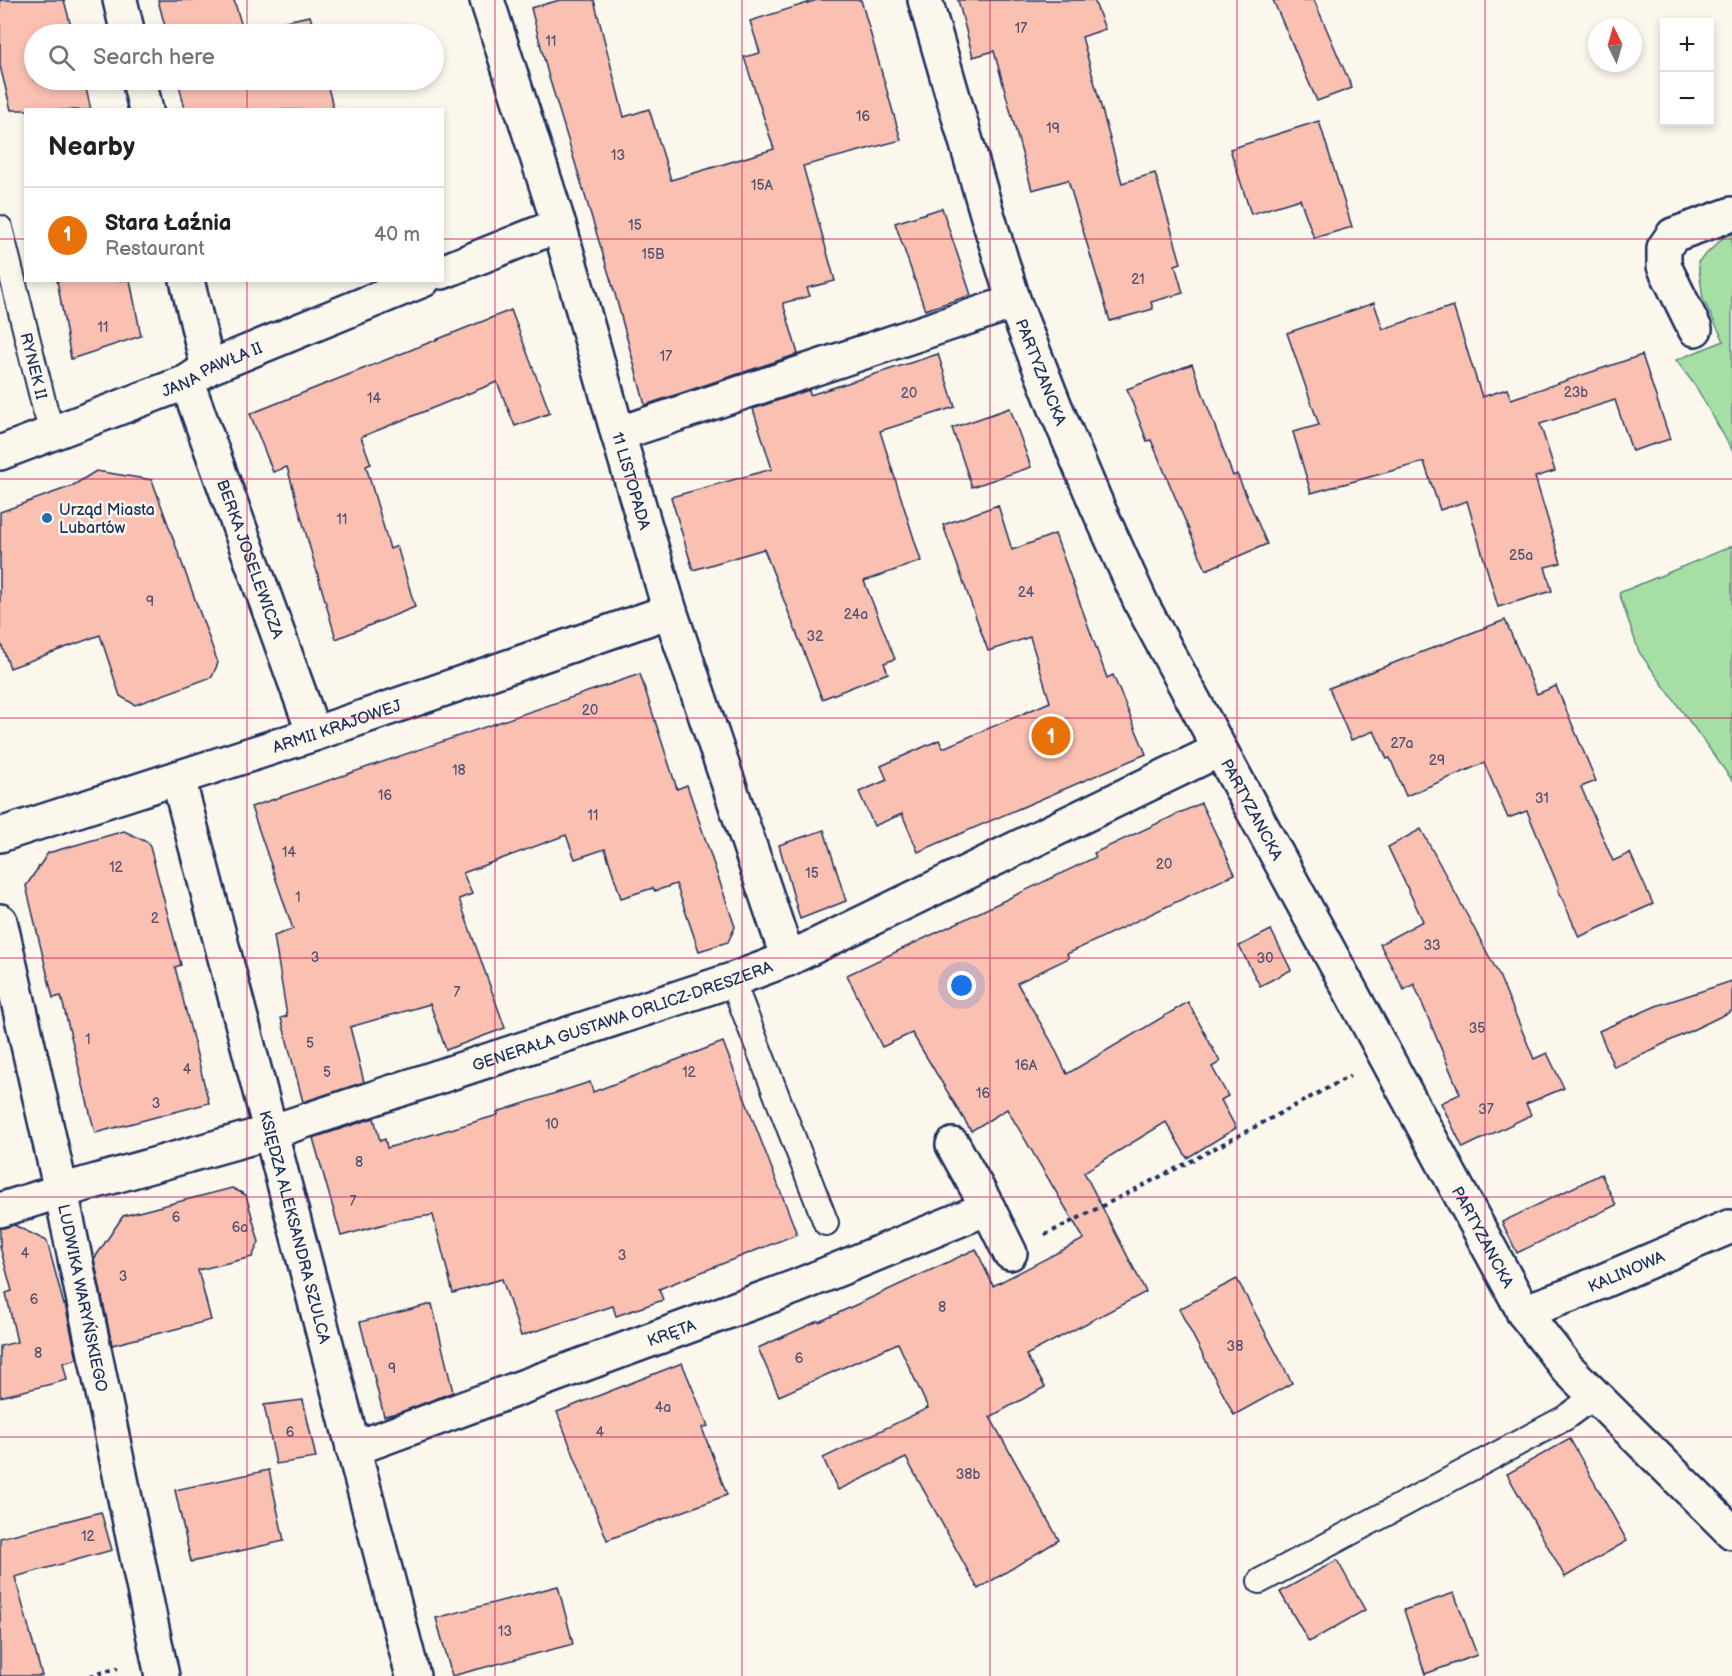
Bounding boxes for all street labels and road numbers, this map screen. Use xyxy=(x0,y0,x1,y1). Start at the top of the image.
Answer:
street label: PARTYZANCKA xyxy=(1011,317,1070,429)
street label: RYNEK II xyxy=(15,331,50,401)
street label: JANA PAWŁA II xyxy=(159,339,265,402)
street label: 11 LISTOPADA xyxy=(607,430,654,532)
street label: BERKA JOSELEWICZA xyxy=(212,477,287,642)
street label: ARMII KRAJOWEJ xyxy=(270,696,404,758)
street label: PARTYZANCKA xyxy=(1216,756,1286,864)
street label: GENERAŁA GUSTAWA ORLICZ-DRESZERA xyxy=(470,958,776,1076)
street label: KSIĘDZA ALEKSANDRA SZULCA xyxy=(254,1109,334,1346)
street label: PARTYZANCKA xyxy=(1447,1184,1517,1292)
street label: LUDWIKA WARYŃSKIEGO xyxy=(53,1203,111,1394)
street label: KALINOWA xyxy=(1586,1248,1668,1297)
street label: KRĘTA xyxy=(645,1316,699,1351)

